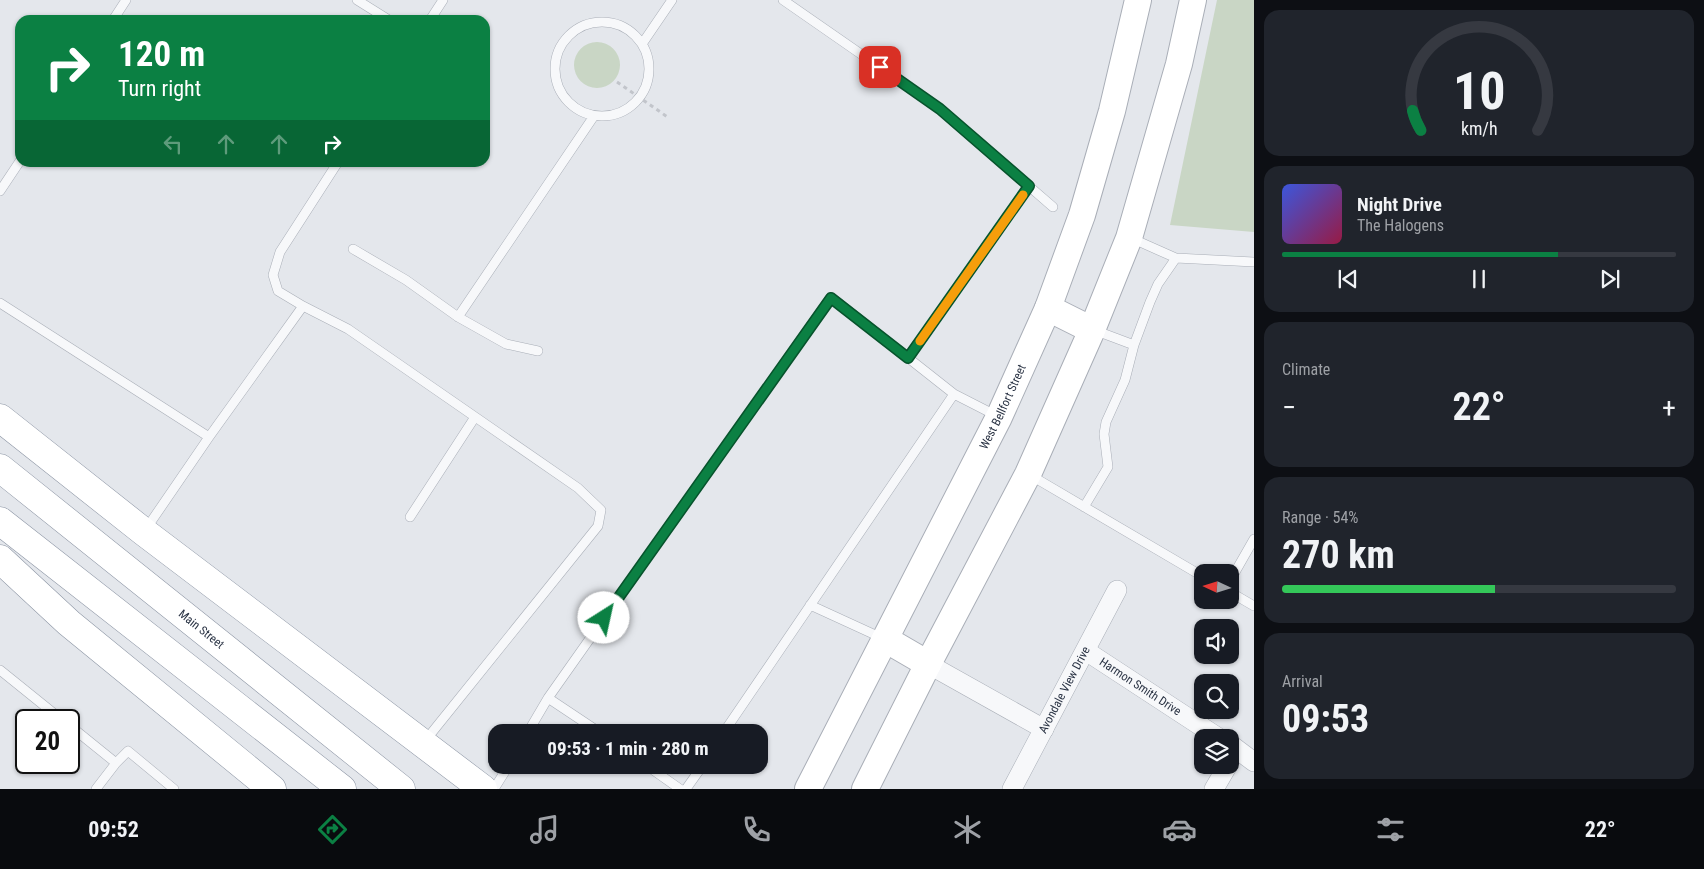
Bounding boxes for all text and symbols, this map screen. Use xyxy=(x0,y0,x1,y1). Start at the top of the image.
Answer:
text: 120 m xyxy=(118,34,205,75)
icon: right xyxy=(35,35,100,100)
pin xyxy=(859,46,901,88)
icon: arrive xyxy=(866,53,894,81)
text: 10 xyxy=(1453,61,1505,122)
text: Turn right xyxy=(118,76,201,101)
text: km/h xyxy=(1461,118,1497,139)
icon: left xyxy=(159,130,187,158)
icon: ahead xyxy=(212,130,240,158)
icon: ahead xyxy=(265,130,293,158)
icon: right xyxy=(318,130,346,158)
text: Night Drive xyxy=(1357,193,1442,216)
text: The Halogens xyxy=(1357,216,1444,235)
icon: previous xyxy=(1334,265,1362,293)
icon: pause xyxy=(1465,265,1493,293)
icon: next xyxy=(1596,265,1624,293)
text: Climate xyxy=(1282,360,1330,379)
street label: West Bellfort Street xyxy=(977,362,1029,452)
text: 22° xyxy=(1452,385,1506,429)
text: − xyxy=(1282,391,1296,424)
text: + xyxy=(1662,391,1676,424)
text: Range · 54% xyxy=(1282,508,1358,527)
text: 270 km xyxy=(1282,533,1395,577)
north arrow xyxy=(1194,564,1239,609)
map controls xyxy=(1194,564,1239,774)
position arrow xyxy=(577,591,629,643)
street label: Main Street xyxy=(176,607,227,652)
button: sound xyxy=(1194,619,1239,664)
street label: Avondale View Drive xyxy=(1036,644,1093,736)
street label: Harmon Smith Drive xyxy=(1097,655,1184,719)
text: Arrival xyxy=(1282,672,1323,691)
button: search xyxy=(1194,674,1239,719)
text: 09:53 xyxy=(1282,697,1369,741)
speed limit sign: 20 xyxy=(15,709,80,774)
button: layers xyxy=(1194,729,1239,774)
text: 09:53 · 1 min · 280 m xyxy=(547,737,709,760)
icon: directions xyxy=(315,812,350,847)
icon: music xyxy=(527,812,562,847)
icon: phone xyxy=(739,812,774,847)
icon: climate xyxy=(950,812,985,847)
icon: car xyxy=(1162,812,1197,847)
icon: filters xyxy=(1373,812,1408,847)
text: 09:52 xyxy=(88,817,139,842)
text: 22° xyxy=(1585,817,1616,842)

